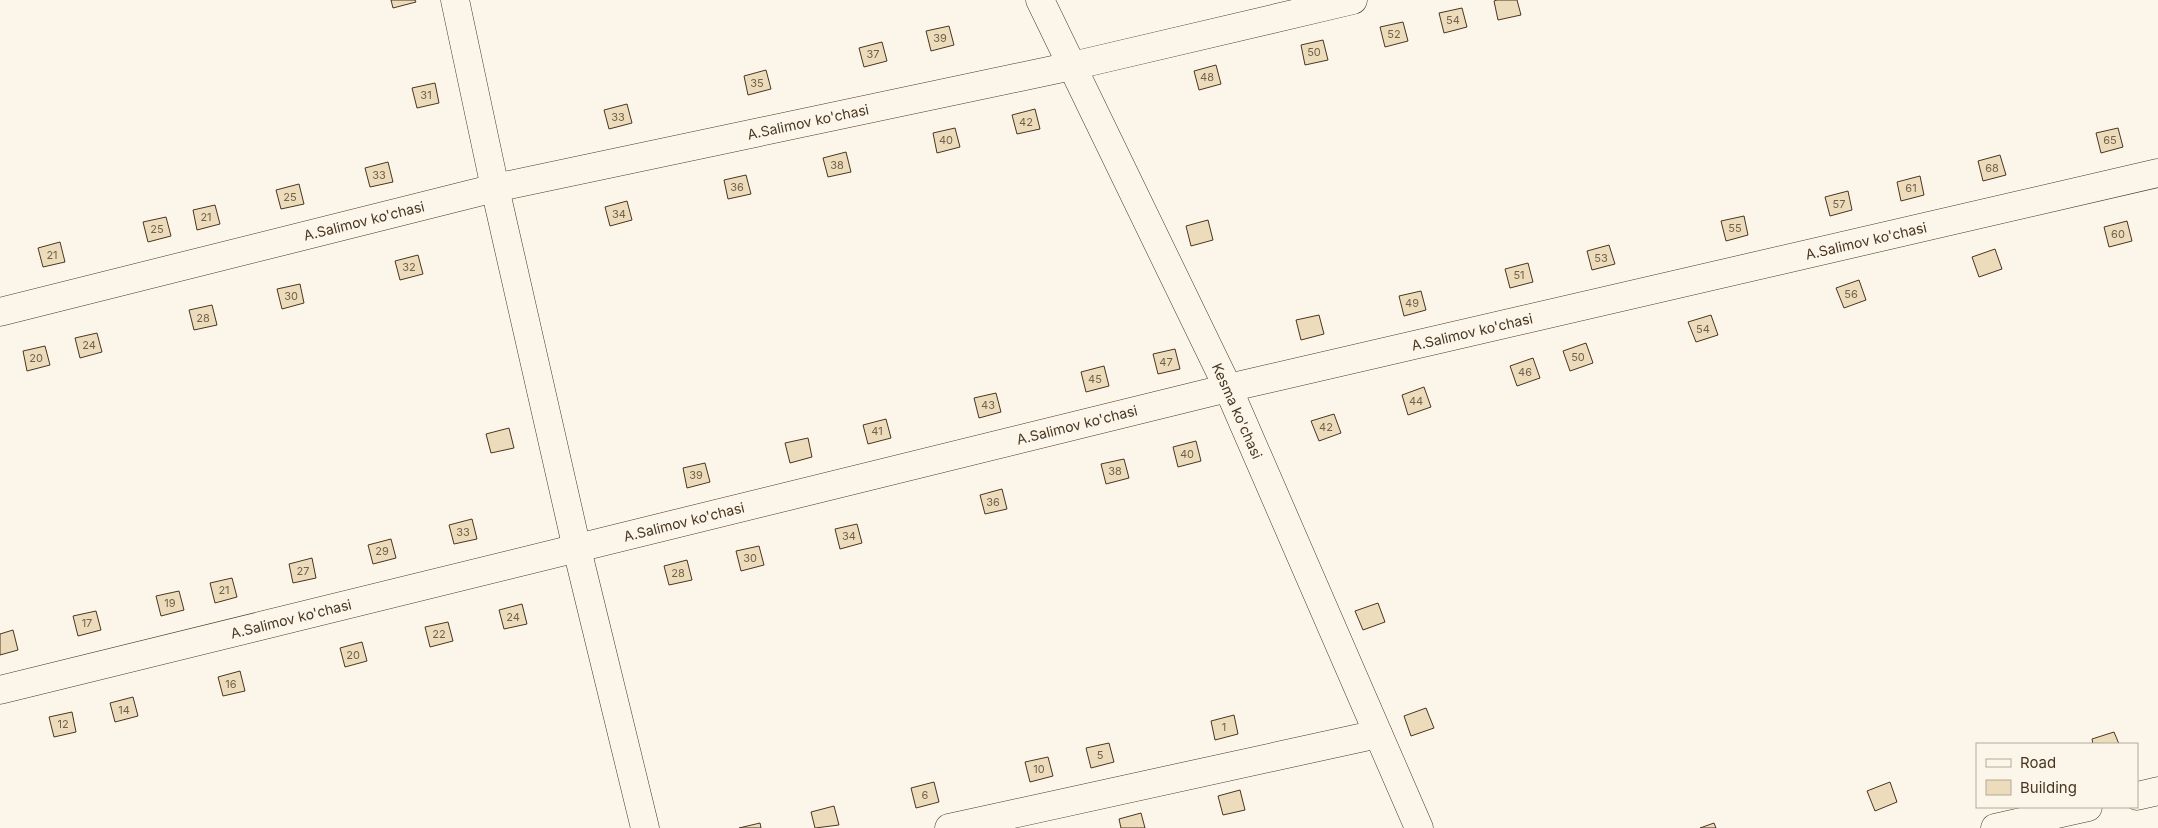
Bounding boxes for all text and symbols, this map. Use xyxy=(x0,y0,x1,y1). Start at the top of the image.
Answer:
house number: 54 xyxy=(1446,13,1460,27)
house number: 52 xyxy=(1387,27,1401,41)
house number: 39 xyxy=(933,31,947,45)
house number: 50 xyxy=(1307,45,1321,59)
house number: 37 xyxy=(866,47,880,61)
house number: 48 xyxy=(1200,70,1214,84)
house number: 35 xyxy=(750,76,764,90)
house number: 31 xyxy=(420,88,432,102)
street label: A.Salimov ko'chasi xyxy=(745,100,870,143)
house number: 33 xyxy=(611,110,625,124)
house number: 42 xyxy=(1019,115,1033,129)
house number: 40 xyxy=(939,133,953,147)
house number: 65 xyxy=(2103,133,2117,147)
house number: 38 xyxy=(830,158,844,172)
house number: 68 xyxy=(1985,161,1999,175)
house number: 33 xyxy=(372,168,386,182)
house number: 36 xyxy=(730,180,744,194)
house number: 61 xyxy=(1905,181,1917,195)
house number: 25 xyxy=(283,190,297,204)
street label: A.Salimov ko'chasi xyxy=(302,197,426,244)
house number: 57 xyxy=(1833,197,1845,211)
house number: 34 xyxy=(612,207,626,221)
house number: 21 xyxy=(200,210,212,224)
street label: A.Salimov ko'chasi xyxy=(1804,218,1928,263)
house number: 55 xyxy=(1728,221,1742,235)
house number: 25 xyxy=(150,222,164,236)
house number: 60 xyxy=(2111,227,2125,241)
house number: 21 xyxy=(46,248,58,262)
house number: 53 xyxy=(1594,251,1608,265)
house number: 32 xyxy=(402,260,416,274)
house number: 51 xyxy=(1513,268,1525,282)
house number: 56 xyxy=(1844,287,1858,301)
house number: 30 xyxy=(284,289,298,303)
house number: 49 xyxy=(1405,296,1419,310)
street label: A.Salimov ko'chasi xyxy=(1410,309,1534,354)
house number: 28 xyxy=(196,311,210,325)
house number: 54 xyxy=(1696,322,1710,336)
house number: 24 xyxy=(82,338,96,352)
house number: 50 xyxy=(1571,350,1585,364)
house number: 20 xyxy=(29,351,43,365)
house number: 47 xyxy=(1159,355,1173,369)
street label: Kesma ko'chasi xyxy=(1209,360,1266,461)
house number: 46 xyxy=(1518,365,1532,379)
house number: 45 xyxy=(1088,372,1102,386)
house number: 44 xyxy=(1409,394,1423,408)
house number: 43 xyxy=(981,398,995,412)
street label: A.Salimov ko'chasi xyxy=(1015,401,1139,448)
house number: 42 xyxy=(1319,420,1333,434)
house number: 41 xyxy=(871,424,883,438)
house number: 40 xyxy=(1180,447,1194,461)
house number: 38 xyxy=(1108,464,1122,478)
house number: 39 xyxy=(689,468,703,482)
house number: 36 xyxy=(986,495,1000,509)
street label: A.Salimov ko'chasi xyxy=(622,498,746,545)
house number: 33 xyxy=(456,525,470,539)
house number: 34 xyxy=(842,529,856,543)
house number: 29 xyxy=(375,544,389,558)
house number: 30 xyxy=(743,551,757,565)
house number: 27 xyxy=(297,564,309,578)
house number: 28 xyxy=(671,566,685,580)
house number: 21 xyxy=(218,583,230,597)
street label: A.Salimov ko'chasi xyxy=(229,595,353,642)
house number: 19 xyxy=(164,596,176,610)
house number: 24 xyxy=(506,610,520,624)
house number: 17 xyxy=(82,616,92,630)
house number: 22 xyxy=(432,627,446,641)
house number: 20 xyxy=(346,648,360,662)
house number: 16 xyxy=(225,677,237,691)
house number: 14 xyxy=(118,703,130,717)
house number: 12 xyxy=(57,717,69,731)
house number: 1 xyxy=(1222,720,1226,734)
legend xyxy=(1976,743,2138,808)
house number: 5 xyxy=(1097,748,1104,762)
text: Road xyxy=(2020,753,2056,772)
house number: 10 xyxy=(1033,762,1045,776)
text: Building xyxy=(2020,778,2077,797)
house number: 6 xyxy=(922,788,929,802)

